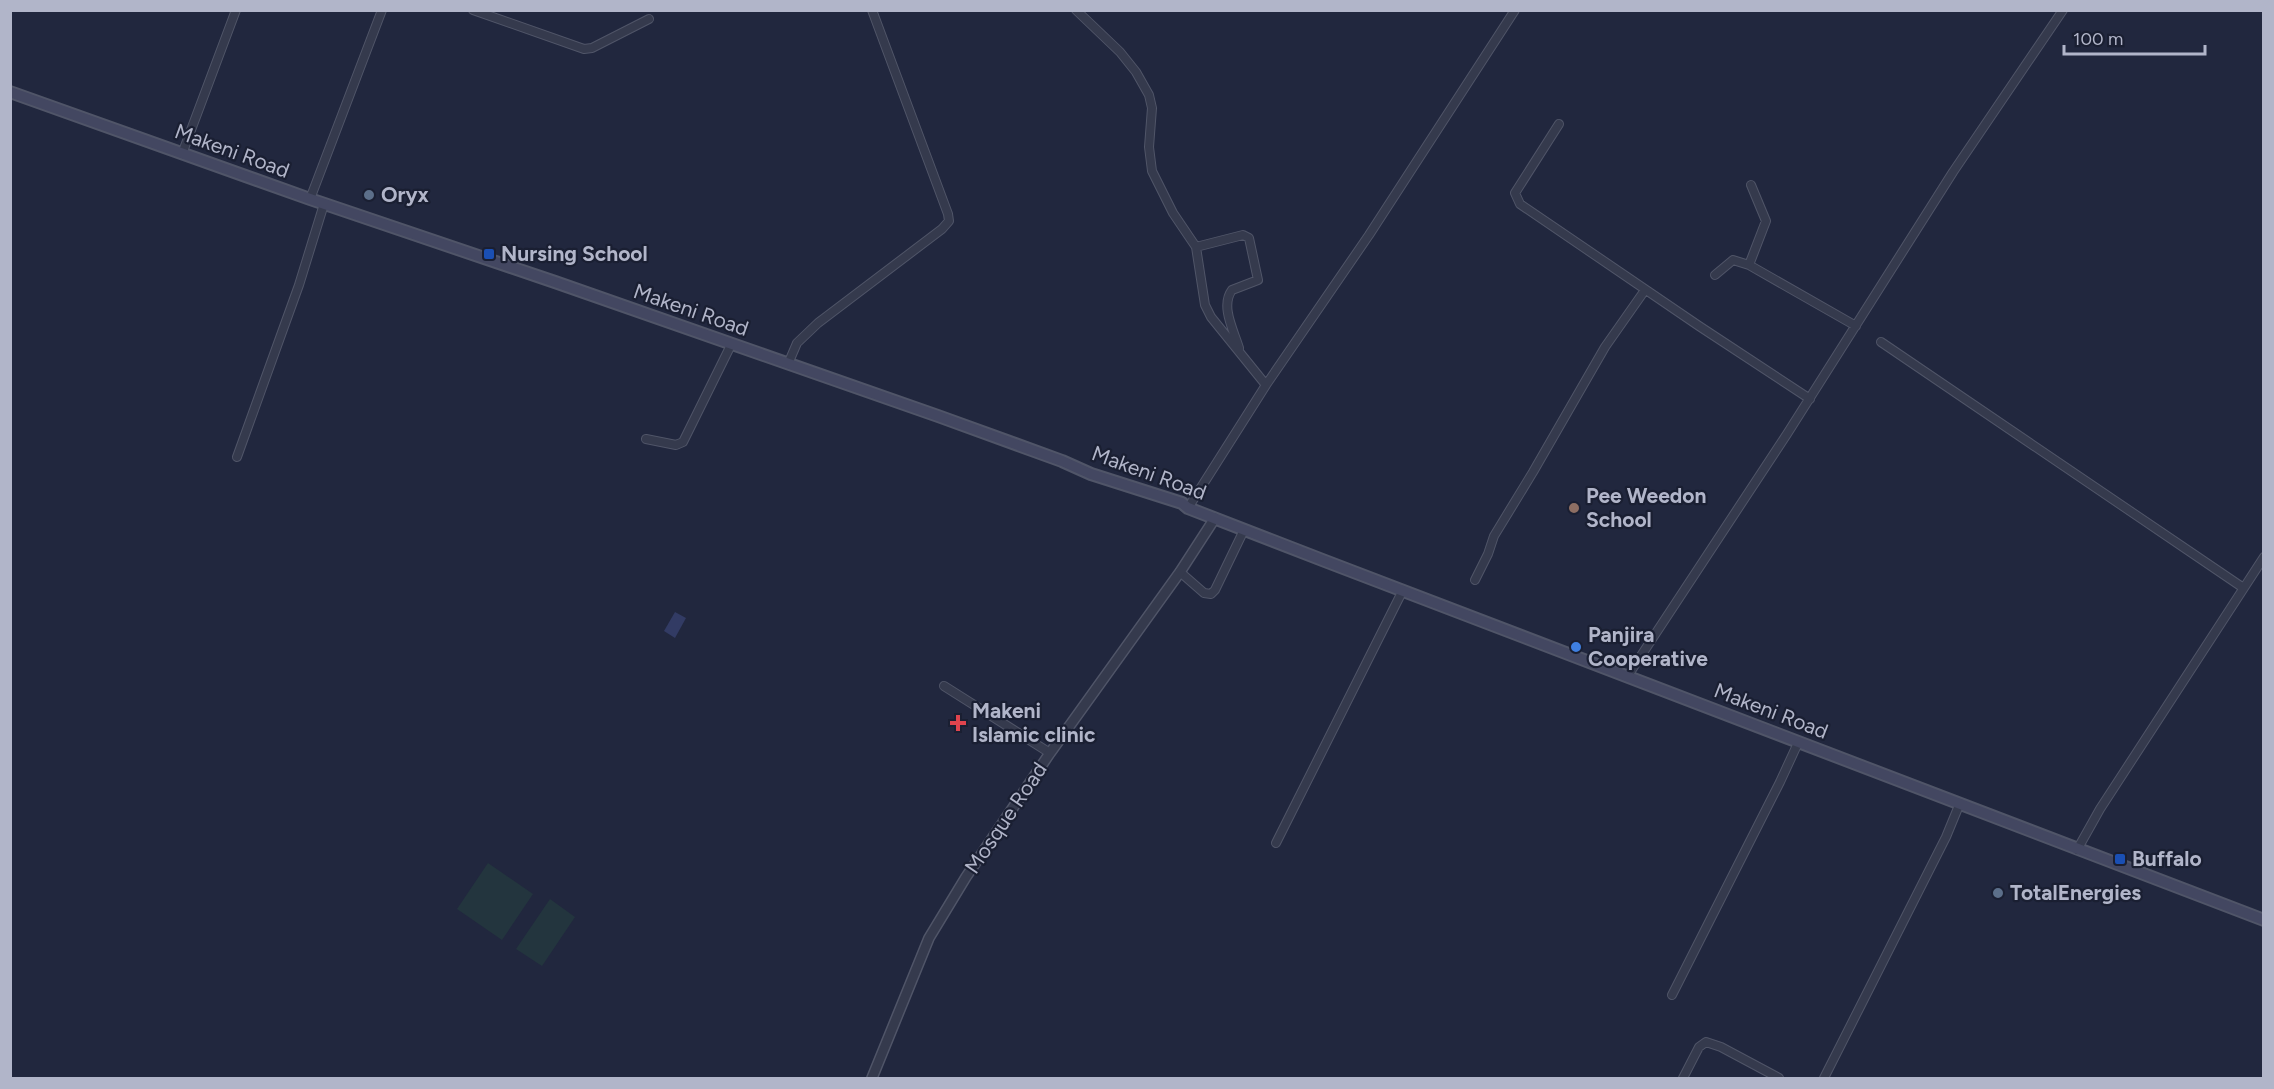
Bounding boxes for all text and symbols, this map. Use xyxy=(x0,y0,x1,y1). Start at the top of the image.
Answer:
scale bar xyxy=(2064,18,2205,56)
text: 100 m xyxy=(2073,28,2123,50)
street label: Makeni Road xyxy=(171,118,293,183)
place label: Oryx xyxy=(381,182,430,207)
marker: Oryx xyxy=(362,188,376,202)
place label: Nursing School xyxy=(501,241,648,266)
marker: Nursing School xyxy=(482,247,496,261)
street label: Makeni Road xyxy=(630,278,752,341)
street label: Makeni Road xyxy=(1088,440,1210,505)
place label: Pee Weedon School xyxy=(1586,483,1706,532)
marker: Pee Weedon School xyxy=(1567,501,1581,515)
place label: Panjira Cooperative xyxy=(1588,622,1708,671)
marker: Panjira Cooperative xyxy=(1569,640,1583,654)
street label: Makeni Road xyxy=(1711,677,1832,744)
place label: Makeni Islamic clinic xyxy=(972,698,1096,747)
marker: Makeni Islamic clinic xyxy=(949,714,967,732)
street label: Mosque Road xyxy=(959,757,1052,878)
place label: Buffalo xyxy=(2132,846,2202,871)
marker: Buffalo xyxy=(2113,852,2127,866)
place label: TotalEnergies xyxy=(2010,880,2141,905)
marker: TotalEnergies xyxy=(1991,886,2005,900)

